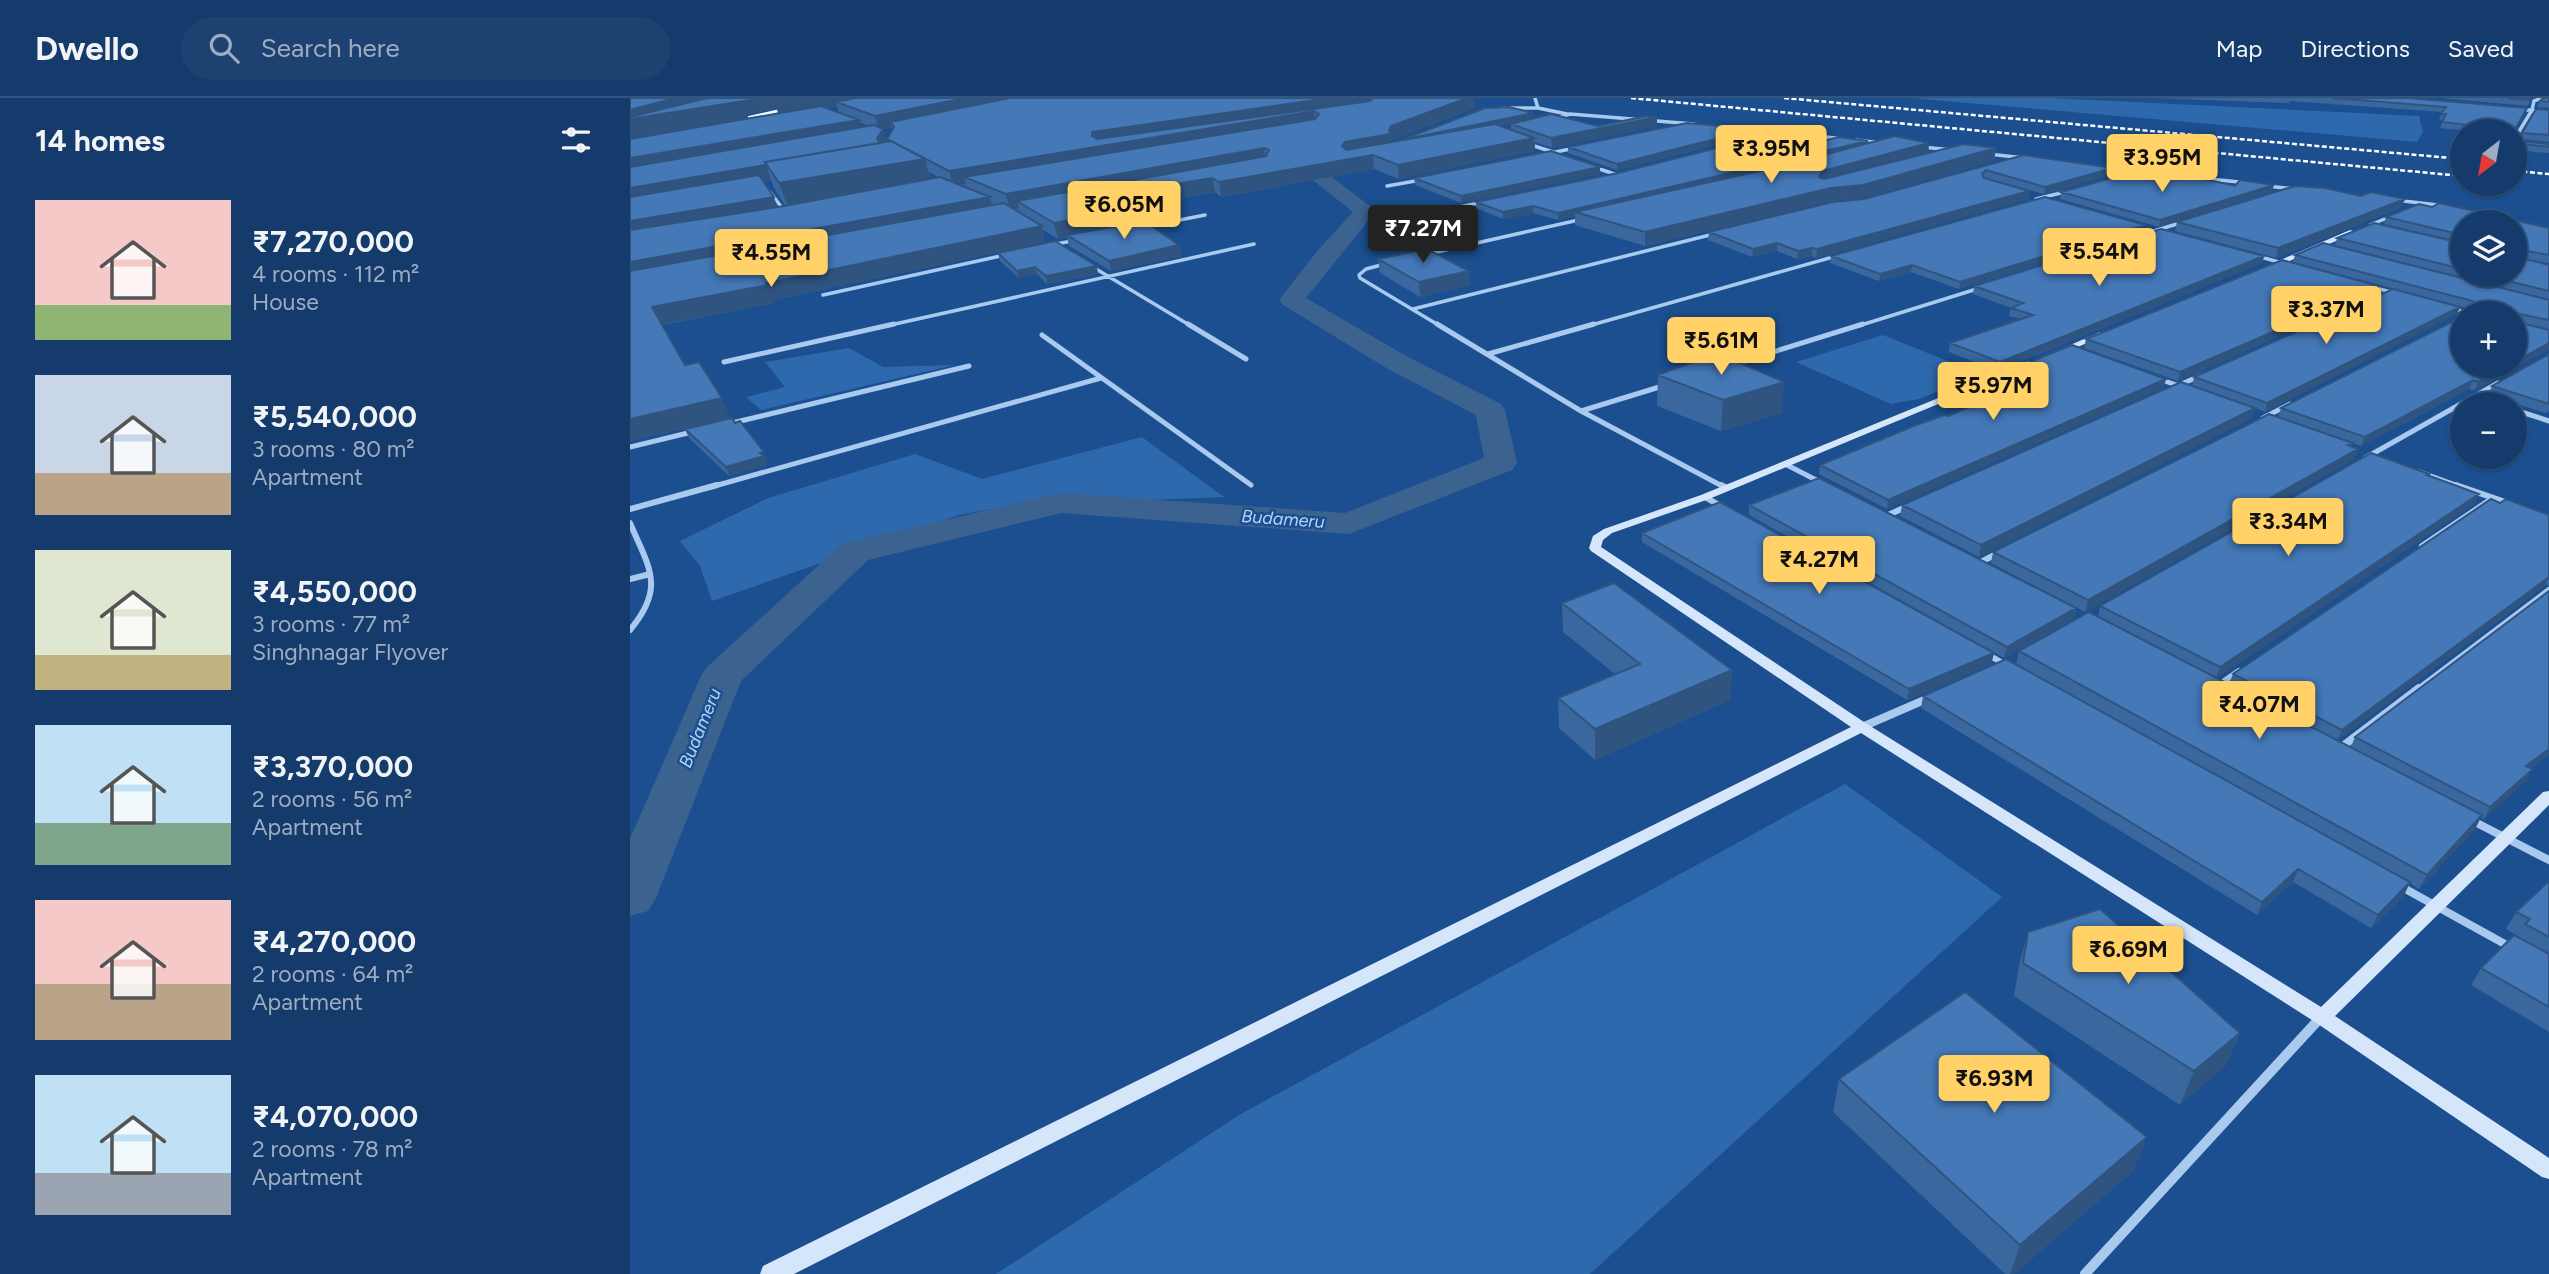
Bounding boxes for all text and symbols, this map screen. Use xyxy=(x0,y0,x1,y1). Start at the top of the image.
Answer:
search box xyxy=(181,17,671,80)
text: Dwello xyxy=(35,29,139,68)
icon: search xyxy=(205,29,243,67)
text: Search here xyxy=(261,32,400,64)
text: Map xyxy=(2216,34,2262,63)
text: Directions xyxy=(2300,34,2410,63)
text: Saved xyxy=(2448,34,2514,63)
north arrow xyxy=(2450,119,2527,196)
map controls xyxy=(2450,119,2527,469)
icon: filters xyxy=(557,121,595,159)
text: 14 homes xyxy=(35,122,165,159)
pin: ₹3.95M xyxy=(1714,126,1828,185)
text: ₹3.95M xyxy=(1732,134,1810,162)
pin: ₹3.95M xyxy=(2105,134,2219,194)
text: ₹3.95M xyxy=(2123,143,2201,171)
pin: ₹6.05M xyxy=(1067,181,1181,241)
text: ₹6.05M xyxy=(1084,190,1164,218)
pin: ₹7.27M xyxy=(1366,206,1480,265)
button: layers xyxy=(2450,210,2527,287)
text: ₹7.27M xyxy=(1384,214,1462,242)
text: ₹7,270,000 xyxy=(252,223,414,260)
icon: home xyxy=(91,228,175,312)
pin: ₹5.54M xyxy=(2042,228,2156,288)
pin: ₹4.55M xyxy=(714,230,828,289)
text: ₹5.54M xyxy=(2059,237,2139,265)
text: ₹4.55M xyxy=(731,238,811,266)
text: 4 rooms · 112 m² xyxy=(252,260,419,288)
pin: ₹3.37M xyxy=(2269,286,2383,346)
text: House xyxy=(252,288,319,316)
text: ₹3.37M xyxy=(2287,295,2365,323)
button: + xyxy=(2450,301,2527,378)
pin: ₹5.61M xyxy=(1664,317,1778,377)
text: ₹5.61M xyxy=(1683,326,1759,354)
pin: ₹5.97M xyxy=(1936,362,2050,422)
text: ₹5.97M xyxy=(1954,371,2032,399)
button: − xyxy=(2450,392,2527,469)
text: ₹5,540,000 xyxy=(252,398,417,435)
icon: home xyxy=(91,403,175,487)
text: 3 rooms · 80 m² xyxy=(252,435,415,463)
text: Apartment xyxy=(252,463,363,491)
pin: ₹3.34M xyxy=(2231,498,2345,558)
water label: Budameru xyxy=(1241,505,1325,533)
text: ₹3.34M xyxy=(2248,507,2328,535)
pin: ₹4.27M xyxy=(1762,536,1876,596)
text: ₹4.27M xyxy=(1779,545,1859,573)
text: ₹4,550,000 xyxy=(252,573,417,610)
icon: home xyxy=(91,578,175,662)
text: 3 rooms · 77 m² xyxy=(252,610,410,638)
text: Singhnagar Flyover xyxy=(252,638,448,666)
pin: ₹4.07M xyxy=(2202,682,2316,741)
water label: Budameru xyxy=(674,685,726,771)
text: ₹4.07M xyxy=(2218,690,2300,718)
text: ₹3,370,000 xyxy=(252,748,413,785)
icon: home xyxy=(91,753,175,837)
text: 2 rooms · 56 m² xyxy=(252,785,412,813)
text: Apartment xyxy=(252,813,363,841)
text: ₹4,270,000 xyxy=(252,923,416,960)
pin: ₹6.69M xyxy=(2071,926,2185,986)
icon: home xyxy=(91,928,175,1012)
text: ₹6.69M xyxy=(2088,935,2168,963)
text: 2 rooms · 64 m² xyxy=(252,960,413,988)
text: Apartment xyxy=(252,988,363,1016)
pin: ₹6.93M xyxy=(1937,1056,2051,1115)
text: ₹6.93M xyxy=(1955,1064,2033,1092)
text: ₹4,070,000 xyxy=(252,1098,418,1135)
icon: home xyxy=(91,1103,175,1187)
text: 2 rooms · 78 m² xyxy=(252,1135,413,1163)
text: Apartment xyxy=(252,1163,363,1191)

